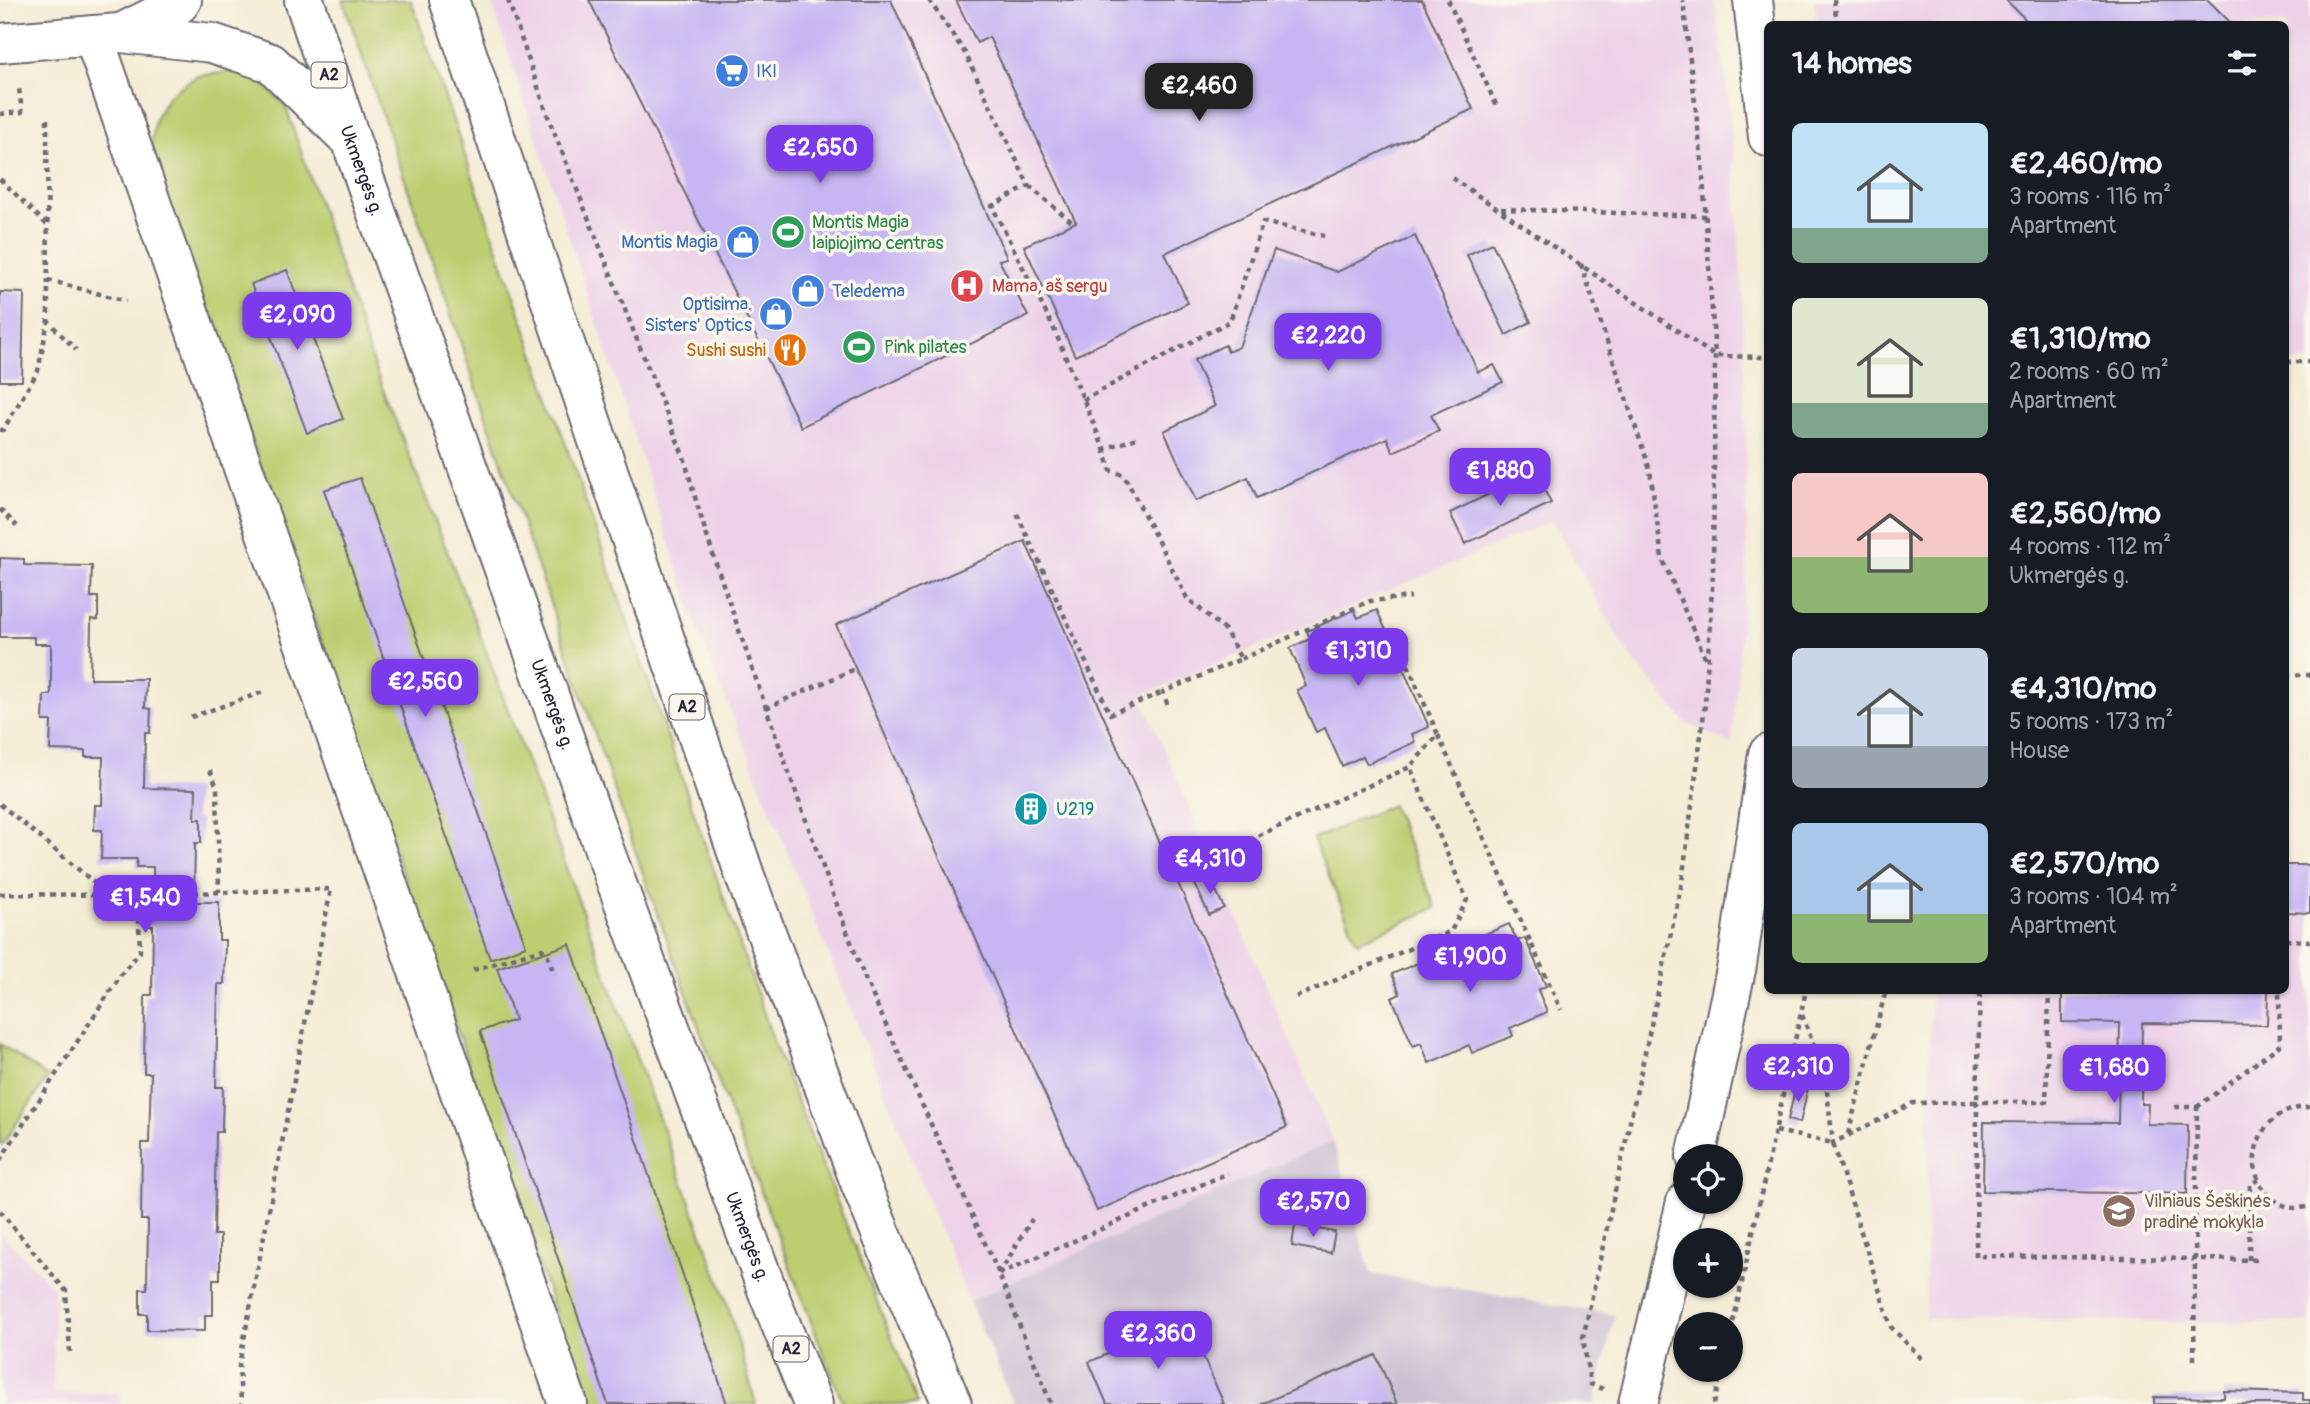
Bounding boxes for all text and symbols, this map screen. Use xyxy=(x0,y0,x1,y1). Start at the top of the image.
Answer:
icon: filters xyxy=(2223,44,2261,82)
text: 14 homes xyxy=(1792,45,1912,82)
supermarket icon: IKI xyxy=(713,52,751,90)
place label: IKI xyxy=(756,60,777,83)
road number: A2 xyxy=(312,62,346,88)
pin: €2,460 xyxy=(1142,64,1256,123)
text: €2,460 xyxy=(1161,71,1237,100)
street label: Ukmergės g. xyxy=(335,122,388,219)
pin: €2,650 xyxy=(763,125,877,185)
text: €2,650 xyxy=(782,133,858,162)
text: €2,460/mo xyxy=(2009,145,2162,182)
icon: home xyxy=(1848,151,1932,235)
text: 3 rooms · 116 m² xyxy=(2009,182,2171,211)
place label: Montis Magia laipiojimo centras xyxy=(812,211,943,255)
text: Apartment xyxy=(2009,211,2116,240)
sports icon: Montis Magia laipiojimo centras xyxy=(769,213,807,251)
shop icon: Montis Magia xyxy=(724,223,762,261)
place label: Montis Magia xyxy=(621,231,718,254)
hospital icon: Mama, aš sergu xyxy=(948,267,986,305)
shop icon: Teledema xyxy=(789,272,827,310)
place label: Mama, aš sergu xyxy=(992,275,1108,298)
place label: Teledema xyxy=(832,280,905,303)
pin: €2,090 xyxy=(240,292,354,352)
place label: Optisima. Sisters' Optics xyxy=(645,293,752,337)
shop icon: Optisima. Sisters' Optics xyxy=(757,295,795,333)
text: €2,090 xyxy=(258,300,336,329)
pin: €2,220 xyxy=(1271,314,1385,373)
text: €1,310/mo xyxy=(2009,320,2151,357)
text: €2,220 xyxy=(1290,321,1366,350)
icon: home xyxy=(1848,326,1932,410)
sports icon: Pink pilates xyxy=(840,328,878,366)
restaurant icon: Sushi sushi xyxy=(771,331,809,369)
place label: Pink pilates xyxy=(884,336,967,359)
place label: Sushi sushi xyxy=(686,339,766,362)
text: 2 rooms · 60 m² xyxy=(2009,357,2169,386)
text: Apartment xyxy=(2009,386,2116,415)
pin: €1,880 xyxy=(1443,448,1557,508)
text: €1,880 xyxy=(1466,456,1534,485)
text: €2,560/mo xyxy=(2009,495,2161,532)
icon: home xyxy=(1848,501,1932,585)
text: 4 rooms · 112 m² xyxy=(2009,532,2171,561)
text: Ukmergės g. xyxy=(2009,561,2130,590)
pin: €1,310 xyxy=(1301,628,1415,688)
text: €1,310 xyxy=(1324,636,1392,665)
street label: Ukmergės g. xyxy=(526,656,579,753)
pin: €2,560 xyxy=(368,660,482,719)
text: €2,560 xyxy=(387,667,463,696)
text: €4,310/mo xyxy=(2009,670,2156,707)
icon: home xyxy=(1848,676,1932,760)
road number: A2 xyxy=(670,694,704,720)
text: 5 rooms · 173 m² xyxy=(2009,707,2173,736)
text: House xyxy=(2009,736,2069,765)
building icon: U219 xyxy=(1012,790,1050,828)
place label: U219 xyxy=(1056,798,1094,821)
pin: €4,310 xyxy=(1153,836,1267,896)
text: €4,310 xyxy=(1174,844,1246,873)
text: €2,570/mo xyxy=(2009,845,2159,882)
icon: home xyxy=(1848,851,1932,935)
pin: €1,540 xyxy=(88,876,202,935)
text: 3 rooms · 104 m² xyxy=(2009,882,2178,911)
text: €1,540 xyxy=(109,883,181,912)
text: Apartment xyxy=(2009,911,2116,940)
pin: €1,900 xyxy=(1413,934,1527,994)
text: €1,900 xyxy=(1433,942,1507,971)
pin: €2,310 xyxy=(1741,1044,1855,1104)
pin: €1,680 xyxy=(2057,1046,2171,1105)
text: €2,310 xyxy=(1762,1052,1834,1081)
text: €1,680 xyxy=(2079,1053,2149,1082)
map controls xyxy=(1673,1144,1743,1382)
button: locate xyxy=(1673,1144,1743,1214)
pin: €2,570 xyxy=(1256,1180,1370,1239)
text: €2,570 xyxy=(1276,1187,1350,1216)
street label: Ukmergės g. xyxy=(720,1189,775,1285)
place label: Vilniaus Šeškinės pradinė mokykla xyxy=(2144,1189,2271,1234)
school or university icon: Vilniaus Šeškinės pradinė mokykla xyxy=(2100,1192,2138,1230)
button: + xyxy=(1673,1228,1743,1298)
pin: €2,360 xyxy=(1101,1312,1215,1371)
button: − xyxy=(1673,1312,1743,1382)
text: €2,360 xyxy=(1120,1319,1196,1348)
road number: A2 xyxy=(774,1336,808,1362)

